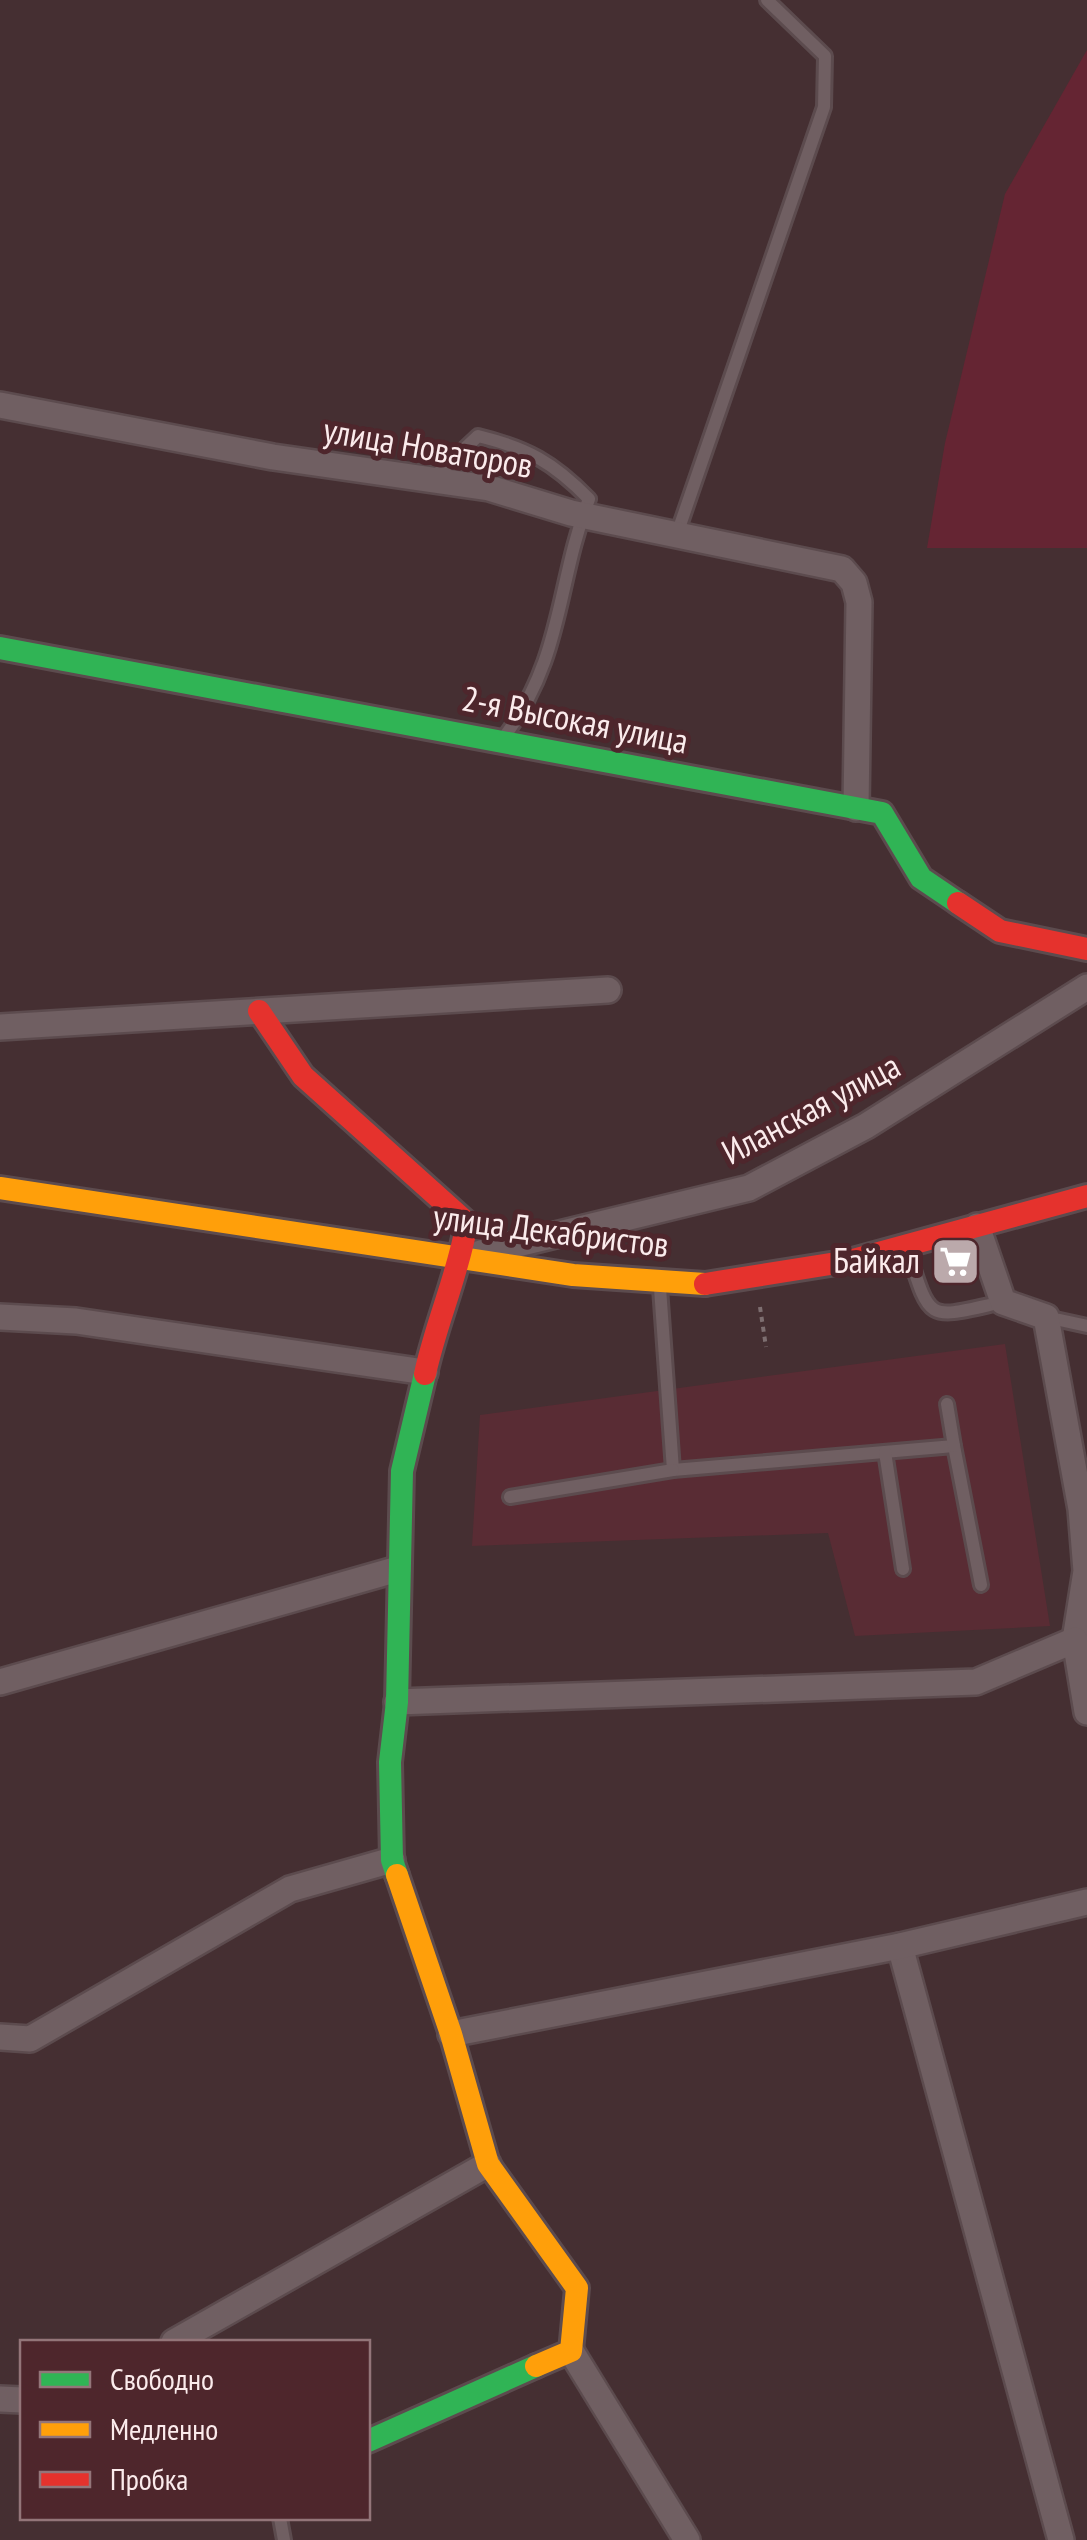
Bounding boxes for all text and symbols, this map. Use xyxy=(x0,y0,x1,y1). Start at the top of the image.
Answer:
street label: улица Новаторов xyxy=(320,406,536,488)
street label: 2-я Высокая улица xyxy=(458,675,692,763)
street label: Иланская улица xyxy=(714,1042,907,1174)
street label: улица Декабристов xyxy=(431,1193,671,1267)
supermarket icon: Байкал xyxy=(929,1235,981,1287)
place label: Байкал xyxy=(833,1237,920,1283)
legend xyxy=(20,2340,370,2520)
text: Свободно xyxy=(110,2359,214,2398)
text: Медленно xyxy=(110,2409,218,2448)
text: Пробка xyxy=(110,2459,188,2498)

